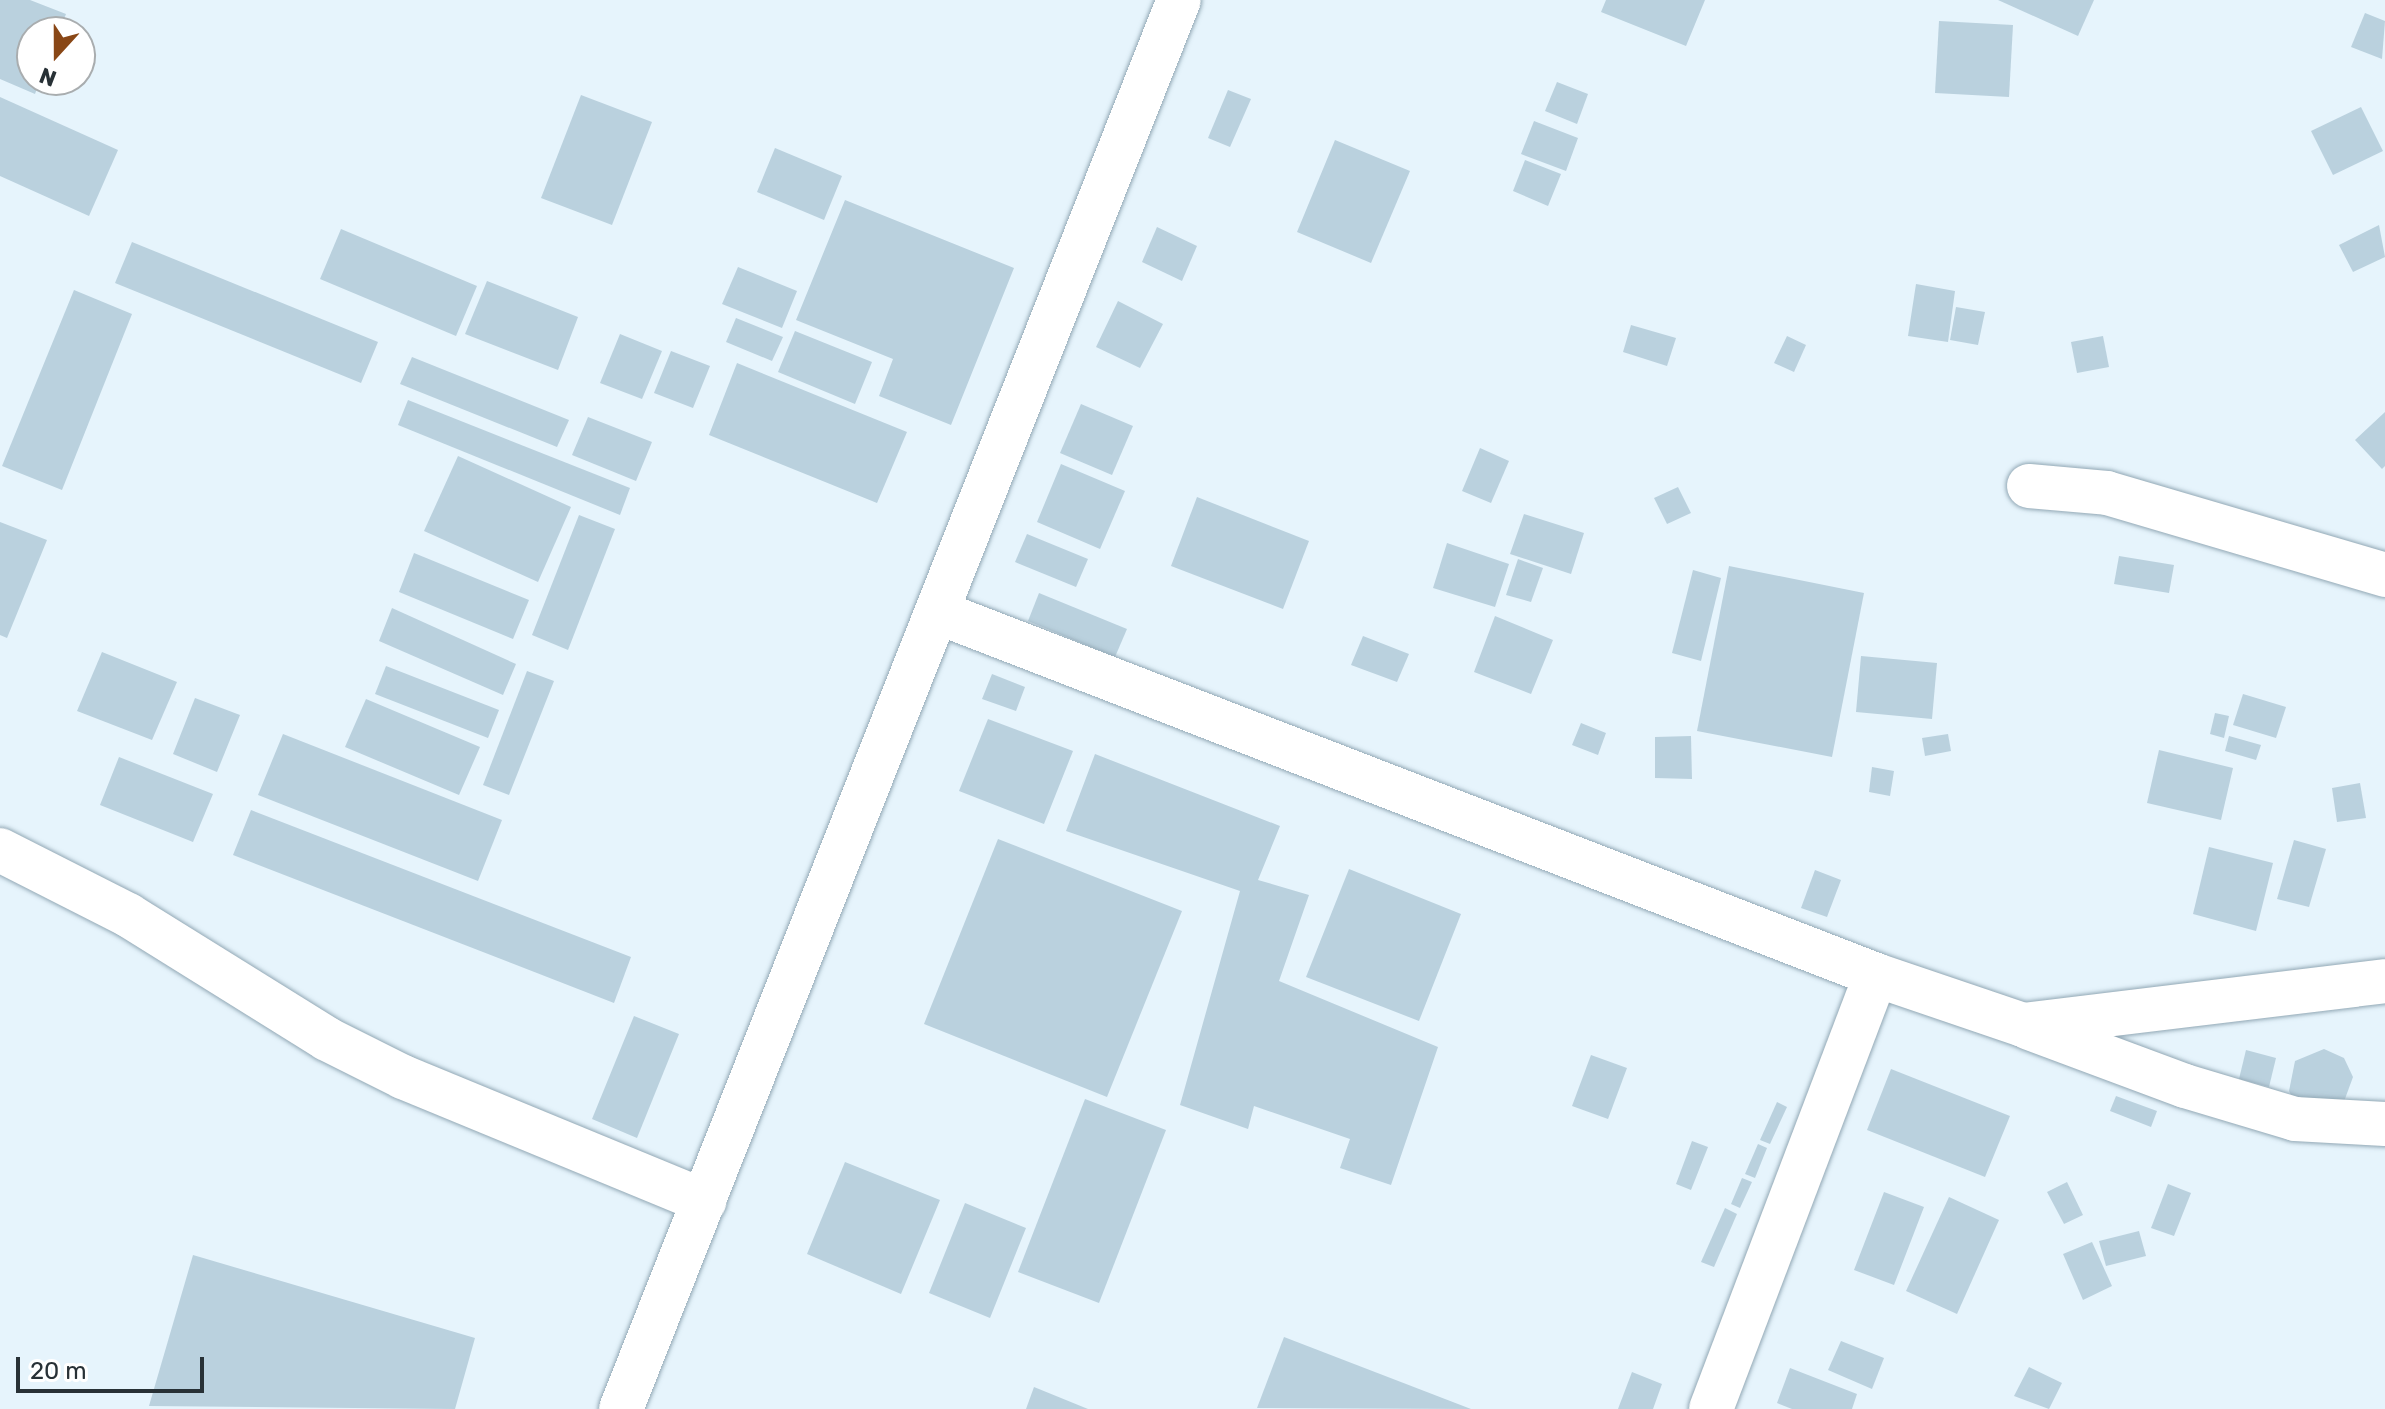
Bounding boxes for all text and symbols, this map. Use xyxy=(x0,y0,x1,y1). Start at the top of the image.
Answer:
north arrow xyxy=(16,16,96,96)
text: N xyxy=(36,62,60,92)
scale bar xyxy=(20,1341,208,1391)
text: 20 m xyxy=(30,1357,87,1385)

